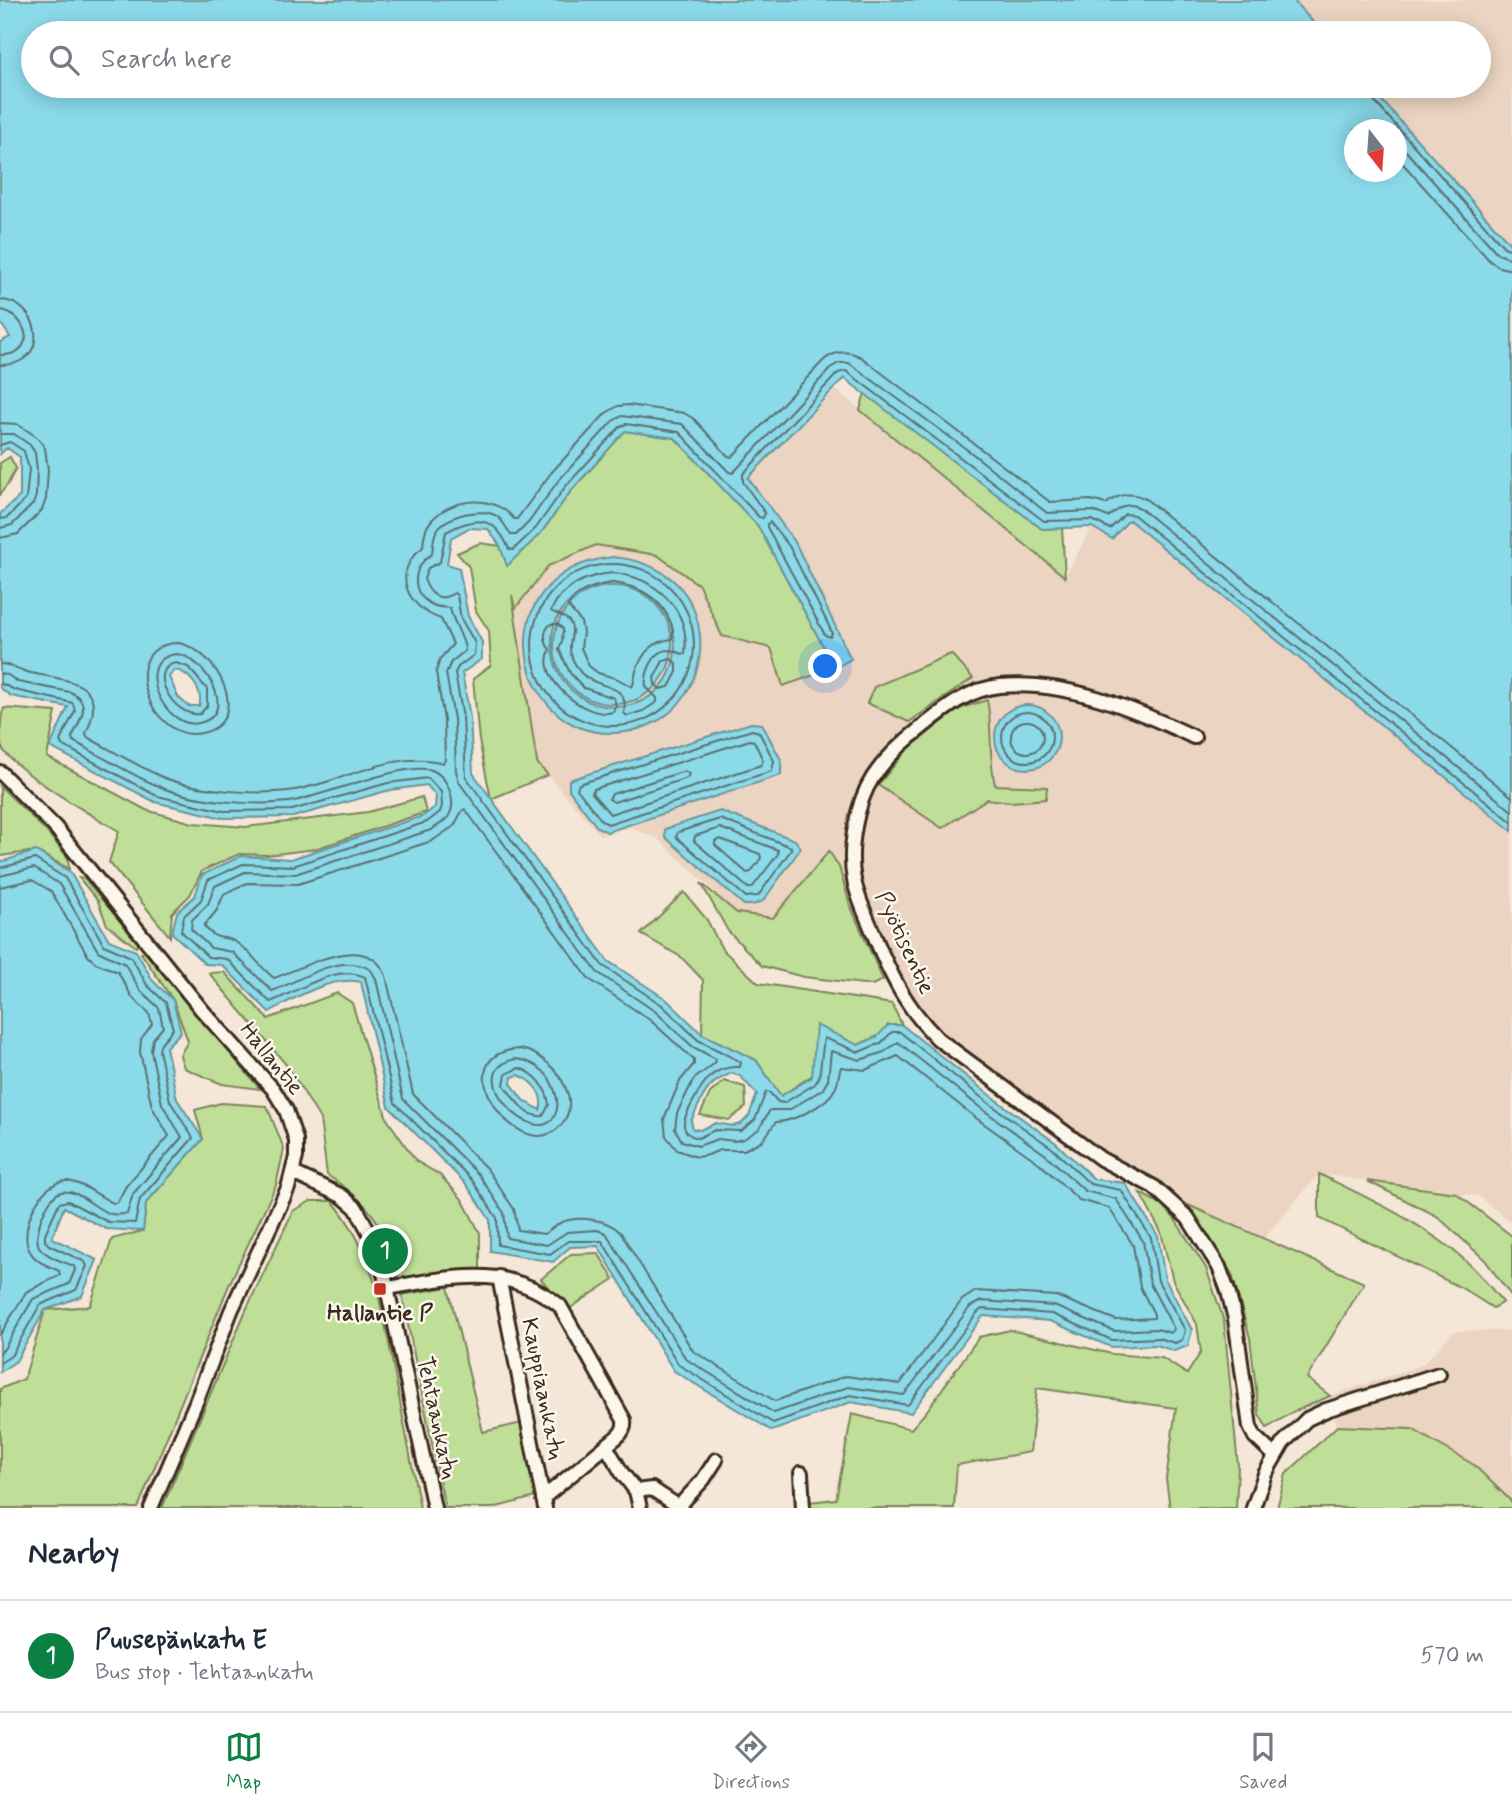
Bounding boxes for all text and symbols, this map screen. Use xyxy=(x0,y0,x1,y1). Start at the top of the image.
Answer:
search box xyxy=(21,21,1491,98)
icon: search xyxy=(45,41,83,79)
text: Search here xyxy=(101,43,232,77)
north arrow xyxy=(1344,119,1407,182)
your location xyxy=(808,649,842,683)
street label: Pyötisentie xyxy=(867,887,941,999)
street label: Hallantie xyxy=(232,1016,310,1102)
pin: 1 xyxy=(362,1225,408,1277)
marker: Hallantie P xyxy=(372,1281,388,1297)
place label: Hallantie P xyxy=(327,1299,433,1329)
street label: Kauppiaankatu xyxy=(514,1315,570,1463)
street label: Tehtaankatu xyxy=(408,1354,464,1482)
text: Nearby xyxy=(28,1534,119,1573)
text: Puusepänkatu E xyxy=(95,1624,267,1658)
text: 1 xyxy=(46,1641,56,1671)
text: 570 m xyxy=(1420,1641,1484,1671)
text: Bus stop · Tehtaankatu xyxy=(95,1658,314,1688)
tab: Map xyxy=(225,1728,263,1795)
tab: Directions xyxy=(712,1728,790,1795)
tab: Saved xyxy=(1239,1728,1287,1795)

